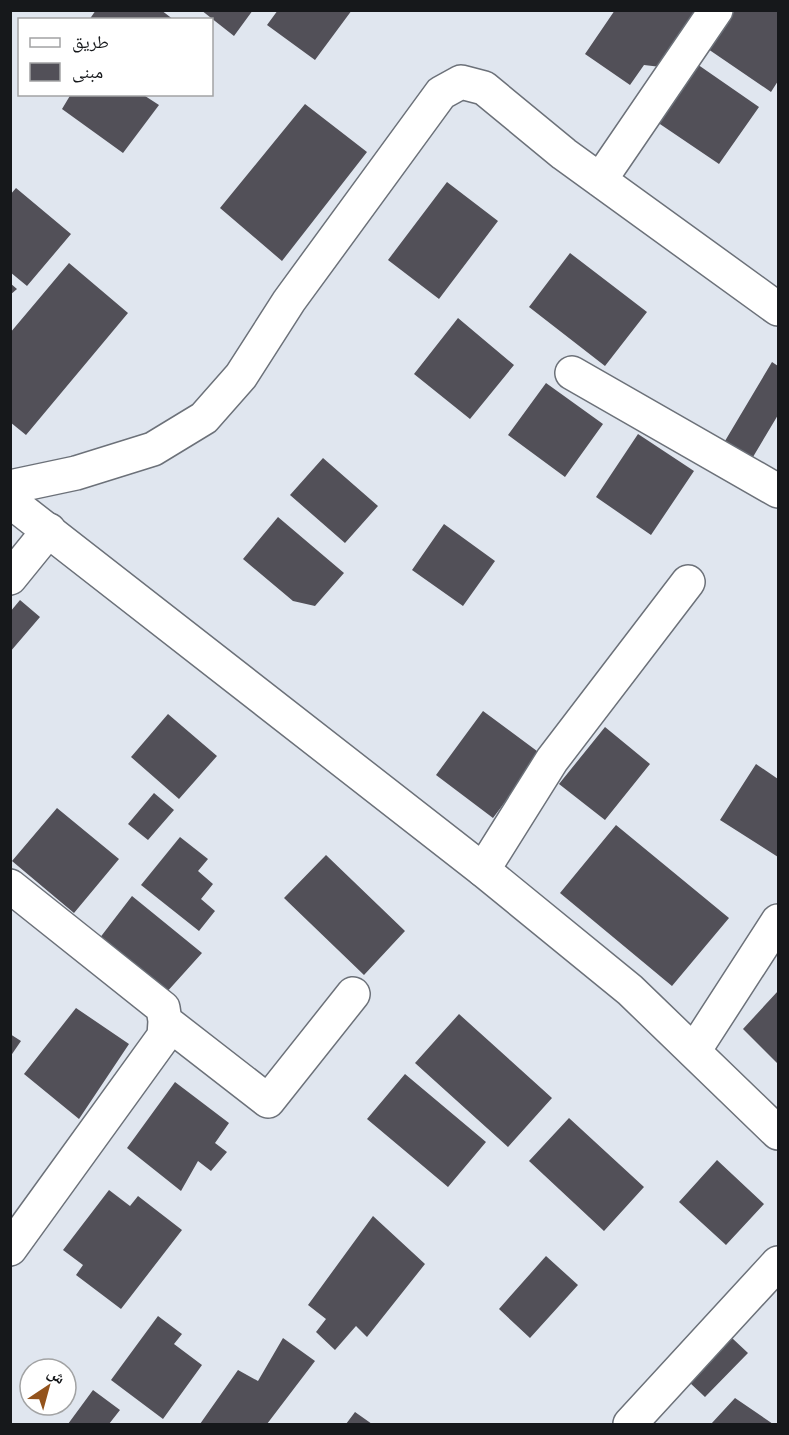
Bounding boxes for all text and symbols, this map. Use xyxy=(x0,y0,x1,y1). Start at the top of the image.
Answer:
legend xyxy=(18,18,213,96)
text: طريق xyxy=(72,31,109,53)
text: مبنى xyxy=(72,61,103,83)
north arrow xyxy=(18,1357,78,1417)
text: ش xyxy=(44,1363,69,1388)

